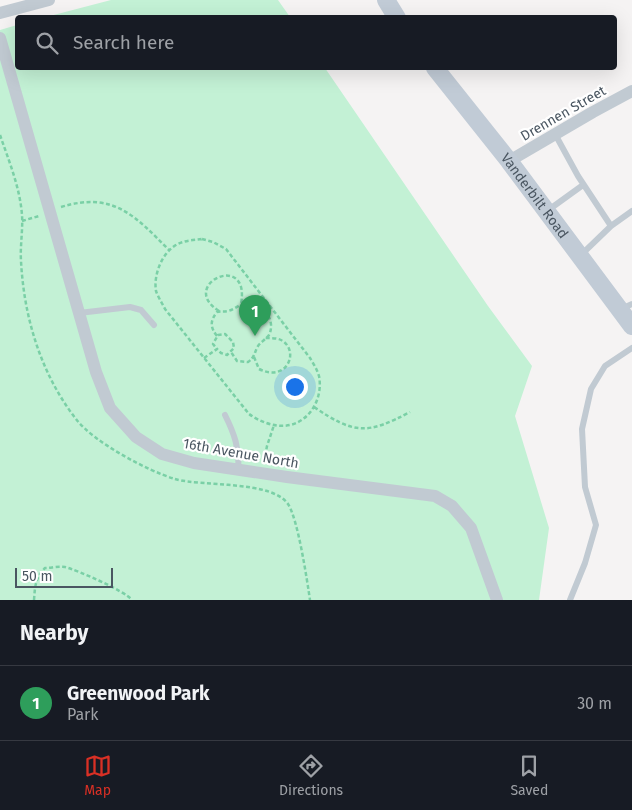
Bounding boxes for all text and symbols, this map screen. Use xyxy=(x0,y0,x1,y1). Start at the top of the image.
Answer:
search box xyxy=(15,15,617,70)
icon: search xyxy=(33,29,61,57)
text: Search here xyxy=(73,31,174,54)
street label: Drennen Street xyxy=(518,82,610,145)
street label: Vanderbilt Road xyxy=(497,150,572,242)
pin: 1 xyxy=(239,295,271,336)
your location xyxy=(282,374,308,400)
street label: 16th Avenue North xyxy=(182,435,300,472)
scale bar xyxy=(15,565,112,588)
text: 50 m xyxy=(22,568,53,585)
text: Nearby xyxy=(20,620,88,646)
text: Greenwood Park xyxy=(67,682,210,705)
text: 1 xyxy=(32,694,40,713)
text: 30 m xyxy=(577,694,612,713)
text: Park xyxy=(67,705,99,724)
tab: Map xyxy=(84,752,112,799)
tab: Directions xyxy=(279,752,343,799)
tab: Saved xyxy=(510,752,548,799)

